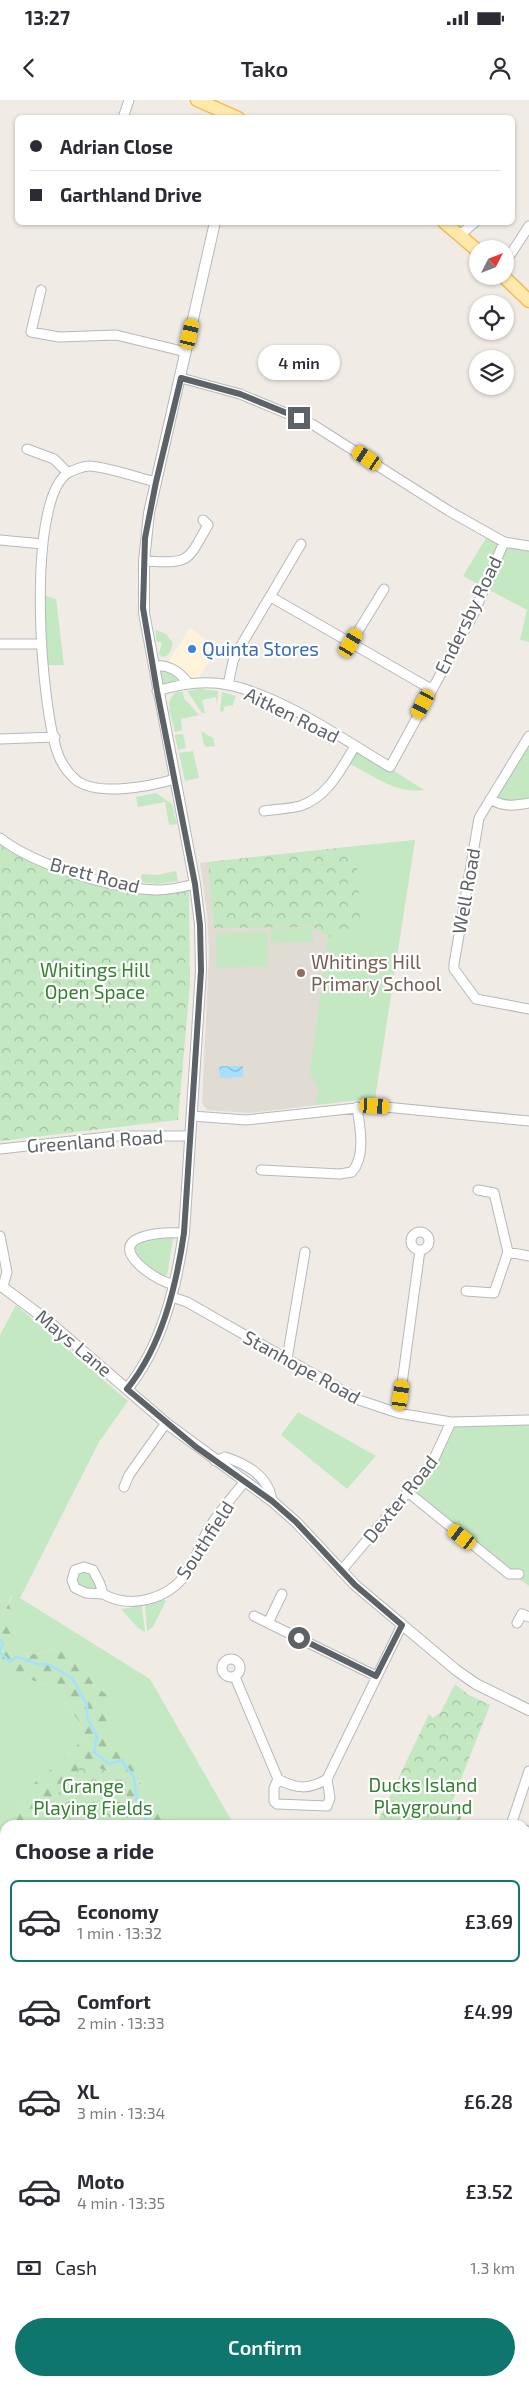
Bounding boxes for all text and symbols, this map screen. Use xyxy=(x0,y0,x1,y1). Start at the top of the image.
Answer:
text: 13:27 xyxy=(25,6,70,29)
icon: back xyxy=(15,54,43,82)
icon: person xyxy=(486,54,514,82)
text: Tako xyxy=(241,55,288,81)
text: Adrian Close xyxy=(60,135,173,158)
text: Garthland Drive xyxy=(60,183,202,206)
north arrow xyxy=(469,240,514,285)
map controls xyxy=(469,240,514,395)
button: locate xyxy=(469,295,514,340)
car xyxy=(179,318,200,350)
callout: 4 min xyxy=(258,346,340,380)
button: layers xyxy=(469,350,514,395)
text: 4 min xyxy=(278,353,320,372)
route end xyxy=(288,407,310,429)
car xyxy=(350,443,383,473)
street label: Endersby Road xyxy=(429,552,506,678)
car xyxy=(336,626,365,660)
place label: Quinta Stores xyxy=(202,637,319,660)
marker: Quinta Stores xyxy=(186,643,198,655)
street label: Aitken Road xyxy=(241,682,343,747)
car xyxy=(409,687,436,721)
street label: Well Road xyxy=(447,846,484,936)
street label: Brett Road xyxy=(48,852,142,898)
place label: Whitings Hill Primary School xyxy=(311,950,442,995)
park label: Whitings Hill Open Space xyxy=(40,958,150,1003)
marker: Whitings Hill Primary School xyxy=(295,967,307,979)
car xyxy=(359,1098,390,1114)
street label: Greenland Road xyxy=(26,1124,164,1157)
street label: Mays Lane xyxy=(32,1304,117,1381)
street label: Stanhope Road xyxy=(240,1325,365,1408)
car xyxy=(391,1379,410,1411)
street label: Dexter Road xyxy=(357,1450,442,1547)
street label: Southfield xyxy=(171,1496,238,1583)
car xyxy=(445,1522,478,1552)
route start xyxy=(288,1627,310,1649)
park label: Ducks Island Playground xyxy=(369,1773,477,1818)
park label: Grange Playing Fields xyxy=(33,1774,153,1819)
text: Choose a ride xyxy=(15,1837,154,1863)
icon: car xyxy=(17,1899,62,1944)
text: Economy xyxy=(77,1900,159,1923)
text: £3.69 xyxy=(465,1910,513,1933)
text: 1 min · 13:32 xyxy=(77,1923,162,1942)
icon: car xyxy=(17,1989,62,2034)
text: Comfort xyxy=(77,1990,151,2013)
text: £4.99 xyxy=(463,2000,513,2023)
text: 2 min · 13:33 xyxy=(77,2013,165,2032)
icon: car xyxy=(17,2079,62,2124)
text: XL xyxy=(77,2080,99,2103)
text: £6.28 xyxy=(464,2090,513,2113)
text: 3 min · 13:34 xyxy=(77,2103,165,2122)
icon: car xyxy=(17,2169,62,2214)
text: Moto xyxy=(77,2170,125,2193)
text: £3.52 xyxy=(466,2180,513,2203)
text: 4 min · 13:35 xyxy=(77,2193,165,2212)
icon: cash xyxy=(15,2254,43,2282)
text: Cash xyxy=(55,2256,97,2279)
text: 1.3 km xyxy=(470,2258,515,2277)
button: Confirm xyxy=(15,2318,515,2376)

